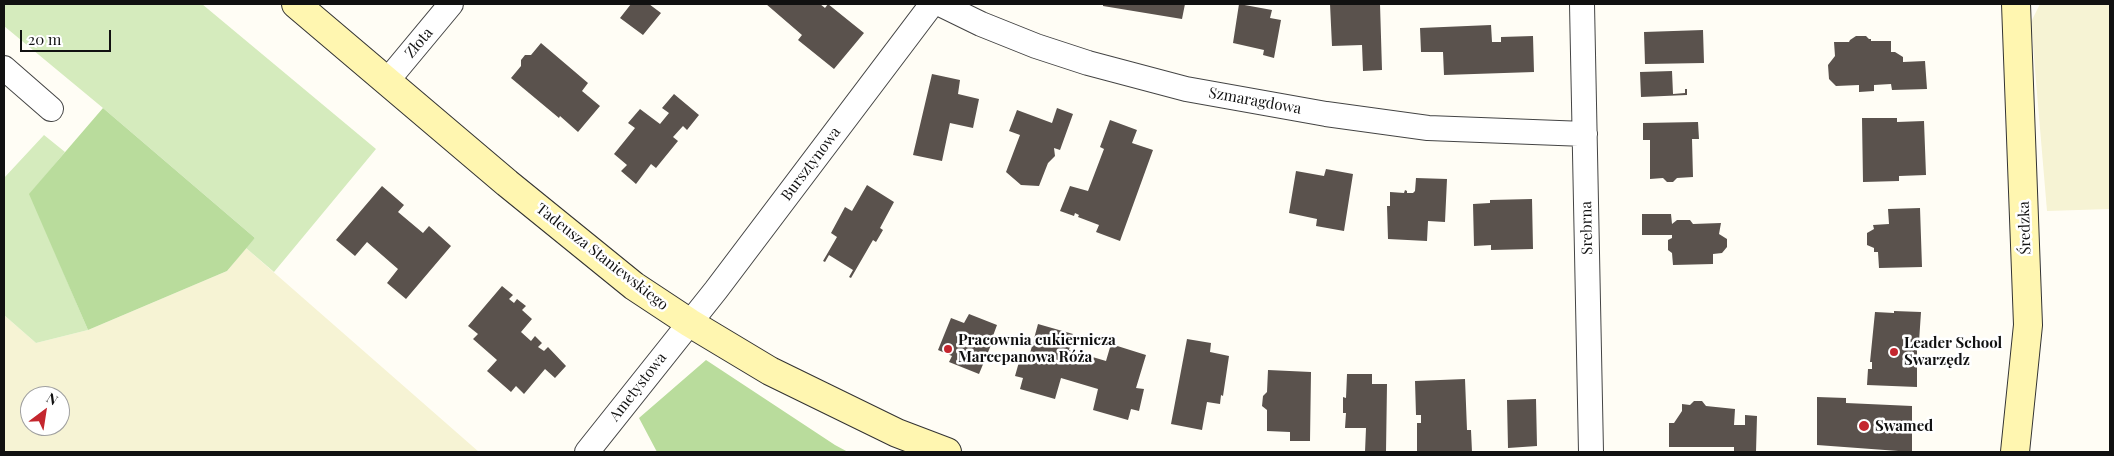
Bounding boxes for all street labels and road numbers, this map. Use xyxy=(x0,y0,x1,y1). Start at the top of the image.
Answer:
street label: Złota xyxy=(401,24,437,62)
street label: Szmaragdowa xyxy=(1207,84,1303,118)
street label: Bursztynowa xyxy=(777,124,845,204)
street label: Tadeusza Staniewskiego xyxy=(532,200,672,314)
street label: Srebrna xyxy=(1578,201,1596,255)
street label: Średzka xyxy=(2015,201,2035,255)
street label: Ametystowa xyxy=(606,349,670,425)

